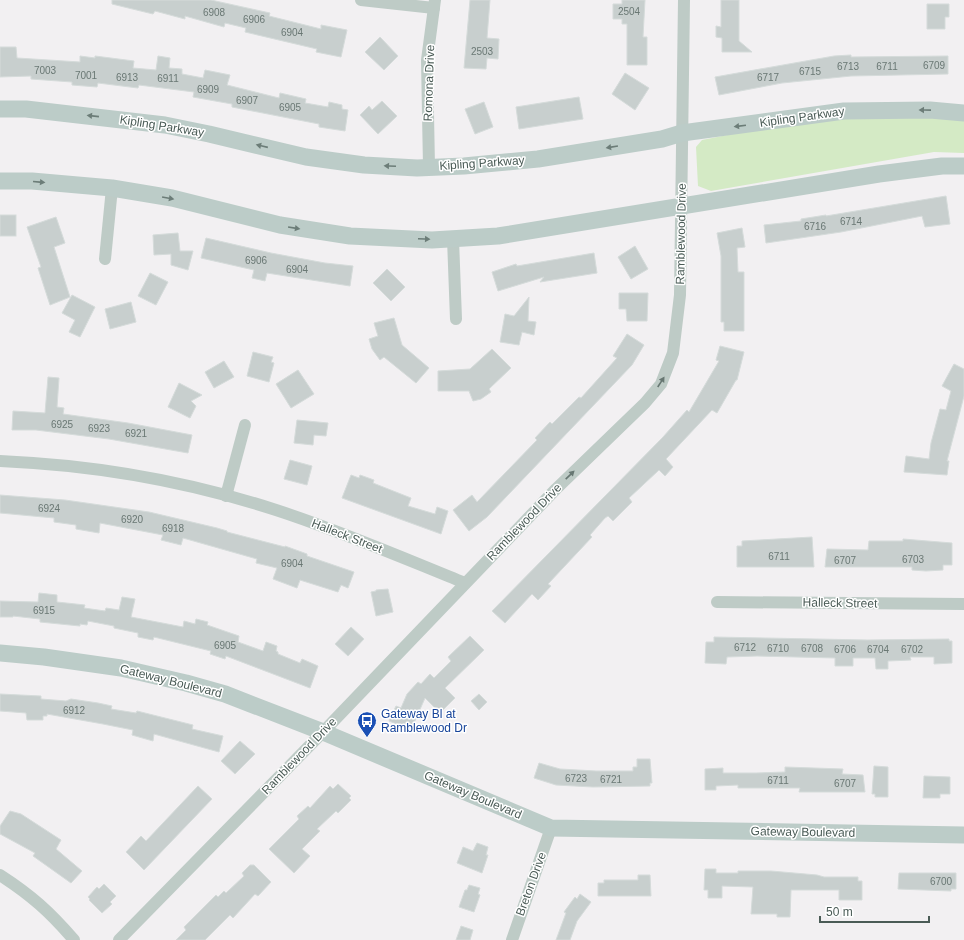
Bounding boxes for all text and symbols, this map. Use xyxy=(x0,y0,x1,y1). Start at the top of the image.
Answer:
house number: 2504 xyxy=(618,6,641,17)
house number: 6908 xyxy=(203,7,226,18)
house number: 6906 xyxy=(243,14,266,25)
house number: 6904 xyxy=(281,27,304,38)
street label: Romona Drive xyxy=(421,44,437,122)
house number: 2503 xyxy=(471,46,494,57)
house number: 6709 xyxy=(923,60,946,71)
house number: 6713 xyxy=(837,61,860,72)
house number: 6711 xyxy=(876,61,898,72)
house number: 7003 xyxy=(34,65,57,76)
house number: 6715 xyxy=(799,66,822,77)
house number: 7001 xyxy=(75,70,98,81)
house number: 6913 xyxy=(116,72,139,83)
house number: 6717 xyxy=(757,72,780,83)
house number: 6911 xyxy=(157,73,179,84)
house number: 6909 xyxy=(197,84,220,95)
house number: 6907 xyxy=(236,95,259,106)
house number: 6905 xyxy=(279,102,302,113)
street label: Kipling Parkway xyxy=(759,104,845,130)
one-way arrow xyxy=(918,107,931,113)
street label: Kipling Parkway xyxy=(119,112,205,140)
one-way arrow xyxy=(87,113,99,119)
one-way arrow xyxy=(734,123,746,129)
one-way arrow xyxy=(256,143,268,149)
one-way arrow xyxy=(606,144,618,150)
street label: Kipling Parkway xyxy=(439,153,525,173)
one-way arrow xyxy=(383,163,396,169)
one-way arrow xyxy=(33,178,45,185)
street label: Ramblewood Drive xyxy=(673,183,689,285)
one-way arrow xyxy=(162,195,174,201)
house number: 6714 xyxy=(840,216,863,227)
house number: 6716 xyxy=(804,221,827,232)
one-way arrow xyxy=(288,225,300,231)
one-way arrow xyxy=(418,236,430,243)
house number: 6906 xyxy=(245,255,268,266)
house number: 6904 xyxy=(286,264,309,275)
one-way arrow xyxy=(657,377,665,387)
house number: 6925 xyxy=(51,419,74,430)
house number: 6923 xyxy=(88,423,111,434)
house number: 6921 xyxy=(125,428,148,439)
one-way arrow xyxy=(565,470,575,480)
street label: Ramblewood Drive xyxy=(484,480,564,563)
house number: 6924 xyxy=(38,503,61,514)
house number: 6920 xyxy=(121,514,144,525)
street label: Halleck Street xyxy=(310,516,385,556)
house number: 6918 xyxy=(162,523,185,534)
house number: 6711 xyxy=(768,551,790,562)
house number: 6703 xyxy=(902,554,925,565)
house number: 6707 xyxy=(834,555,857,566)
house number: 6904 xyxy=(281,558,304,569)
street label: Halleck Street xyxy=(803,595,878,611)
house number: 6915 xyxy=(33,605,56,616)
house number: 6905 xyxy=(214,640,237,651)
house number: 6712 xyxy=(734,642,757,653)
house number: 6710 xyxy=(767,643,790,654)
house number: 6708 xyxy=(801,643,824,654)
house number: 6706 xyxy=(834,644,857,655)
house number: 6704 xyxy=(867,644,890,655)
house number: 6702 xyxy=(901,644,924,655)
street label: Gateway Boulevard xyxy=(118,662,224,700)
house number: 6912 xyxy=(63,705,86,716)
place label: Gateway Bl at Ramblewood Dr xyxy=(381,707,467,735)
bus stop icon: Gateway Bl at Ramblewood Dr xyxy=(356,710,378,738)
street label: Ramblewood Drive xyxy=(259,714,339,797)
street label: Gateway Boulevard xyxy=(422,768,524,822)
house number: 6723 xyxy=(565,773,588,784)
house number: 6721 xyxy=(600,774,623,785)
house number: 6711 xyxy=(767,775,789,786)
house number: 6707 xyxy=(834,778,857,789)
street label: Gateway Boulevard xyxy=(751,824,855,840)
street label: Breton Drive xyxy=(513,850,549,918)
house number: 6700 xyxy=(930,876,953,887)
scale bar xyxy=(820,898,929,924)
text: 50 m xyxy=(826,905,853,919)

